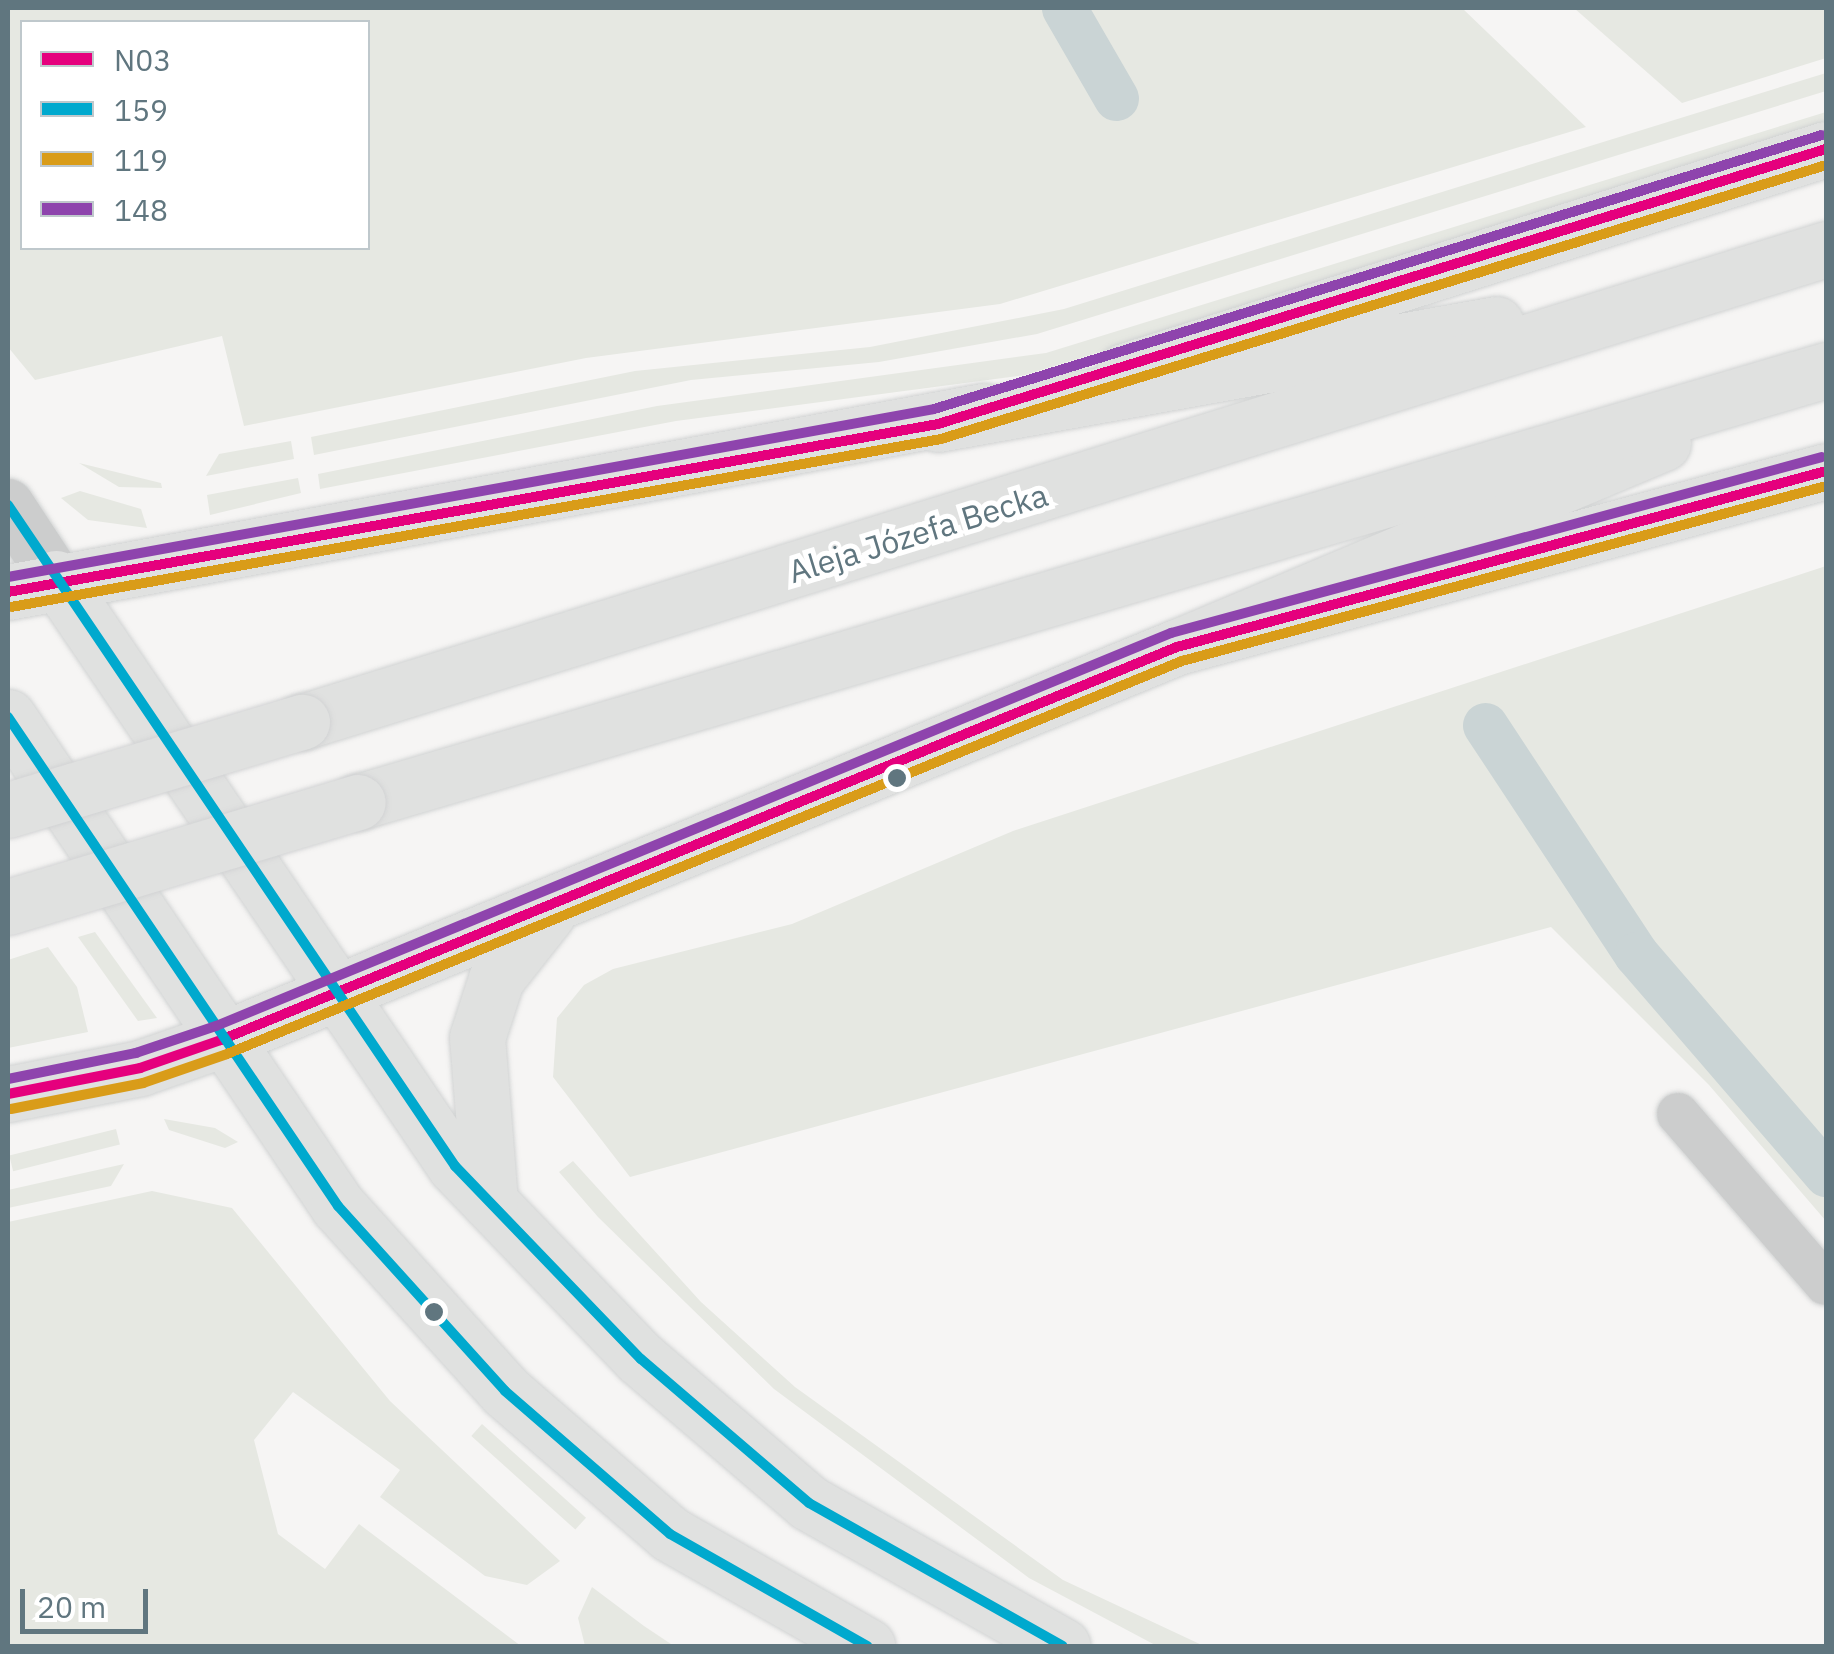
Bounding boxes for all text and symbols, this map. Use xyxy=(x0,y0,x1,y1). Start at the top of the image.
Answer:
legend xyxy=(20,20,370,250)
text: N03 xyxy=(114,40,171,79)
text: 159 xyxy=(114,90,168,129)
text: 119 xyxy=(114,140,168,179)
text: 148 xyxy=(114,190,168,229)
street label: Aleja Józefa Becka xyxy=(784,475,1052,591)
unlabelled marker xyxy=(887,768,907,788)
unlabelled marker xyxy=(424,1302,444,1322)
scale bar xyxy=(25,1569,152,1631)
text: 20 m xyxy=(37,1587,106,1626)

